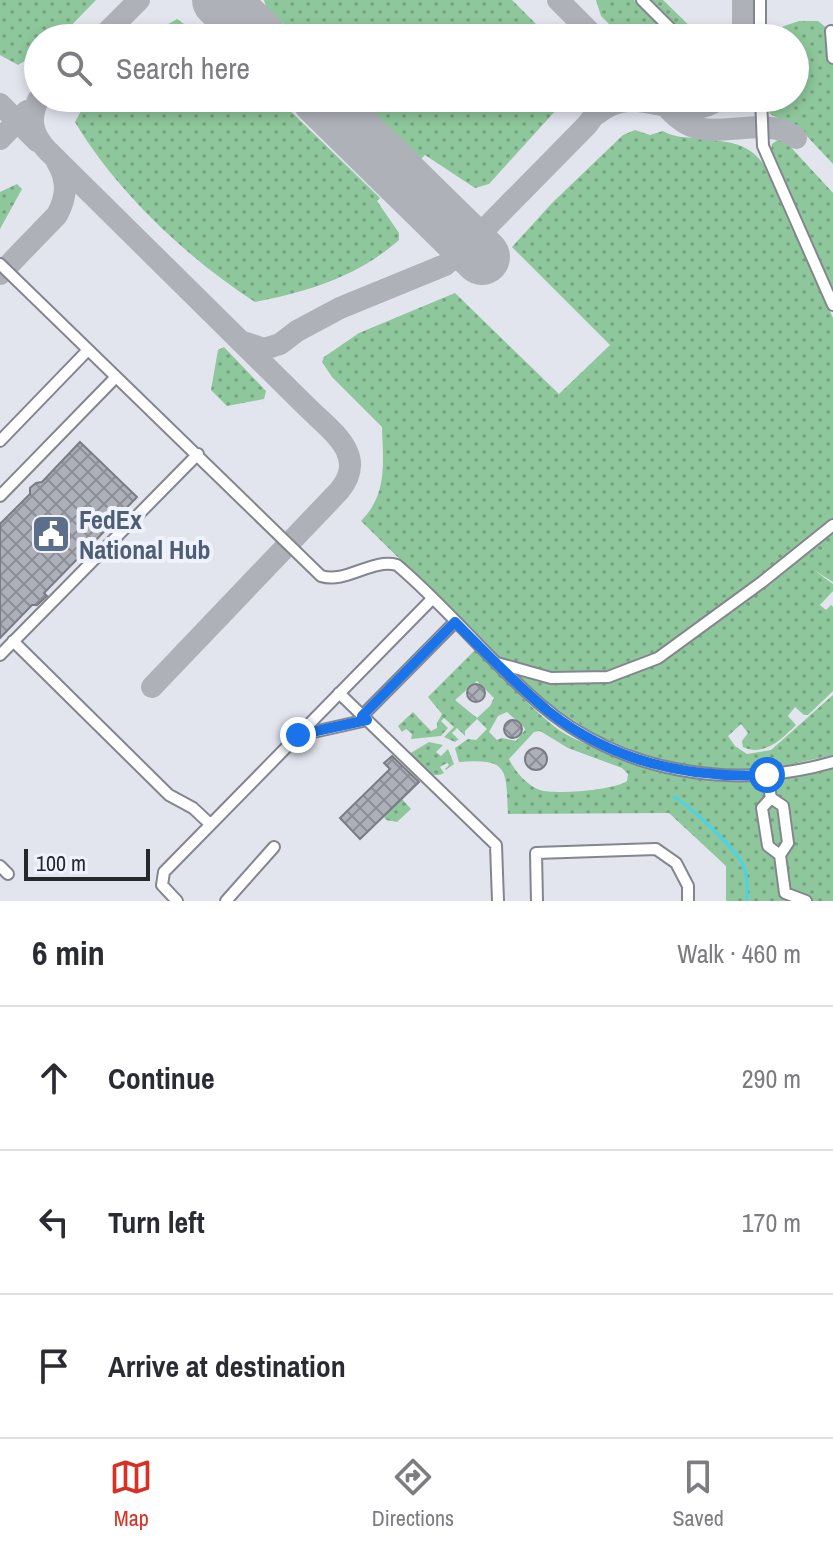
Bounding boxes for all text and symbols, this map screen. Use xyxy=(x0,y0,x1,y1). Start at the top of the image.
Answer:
search box xyxy=(24,24,809,112)
icon: search xyxy=(52,46,96,90)
text: Search here xyxy=(116,48,250,88)
place label: FedEx National Hub xyxy=(79,502,210,567)
public building icon: FedEx National Hub xyxy=(30,513,72,555)
route end xyxy=(280,717,316,753)
route start xyxy=(749,757,785,793)
scale bar xyxy=(24,845,150,881)
text: 100 m xyxy=(36,848,86,878)
text: 6 min xyxy=(32,930,105,976)
text: Walk · 460 m xyxy=(677,936,801,971)
icon: ahead xyxy=(32,1056,76,1100)
text: Continue xyxy=(108,1058,215,1098)
text: 290 m xyxy=(742,1061,801,1096)
icon: left xyxy=(32,1200,76,1244)
text: Turn left xyxy=(108,1202,205,1242)
text: 170 m xyxy=(742,1205,801,1240)
icon: arrive xyxy=(32,1344,76,1388)
text: Arrive at destination xyxy=(108,1346,346,1386)
tab: Map xyxy=(109,1455,153,1533)
tab: Directions xyxy=(372,1455,454,1533)
tab: Saved xyxy=(673,1455,724,1533)

